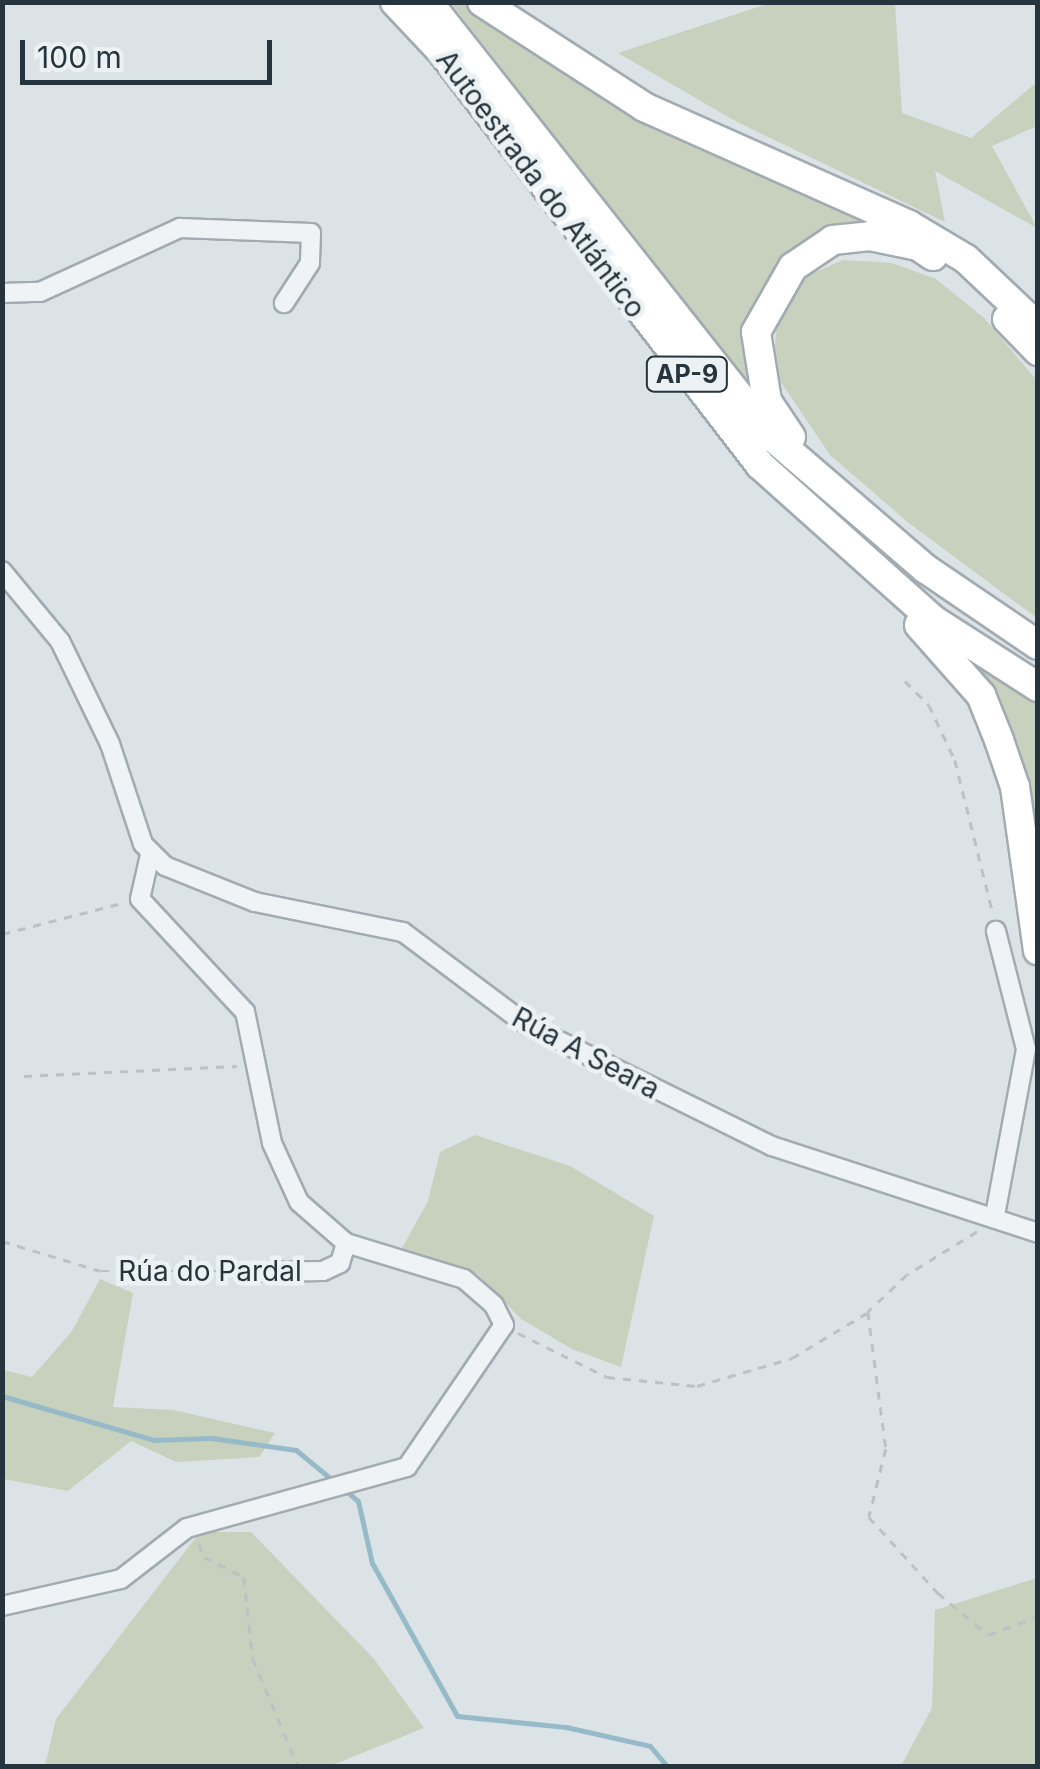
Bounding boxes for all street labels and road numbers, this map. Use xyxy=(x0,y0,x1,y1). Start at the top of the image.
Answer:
street label: Autoestrada do Atlántico xyxy=(429,44,653,324)
road number: AP-9 xyxy=(644,354,730,394)
street label: Rúa A Seara xyxy=(507,1000,665,1106)
street label: Rúa do Pardal xyxy=(118,1254,302,1288)

